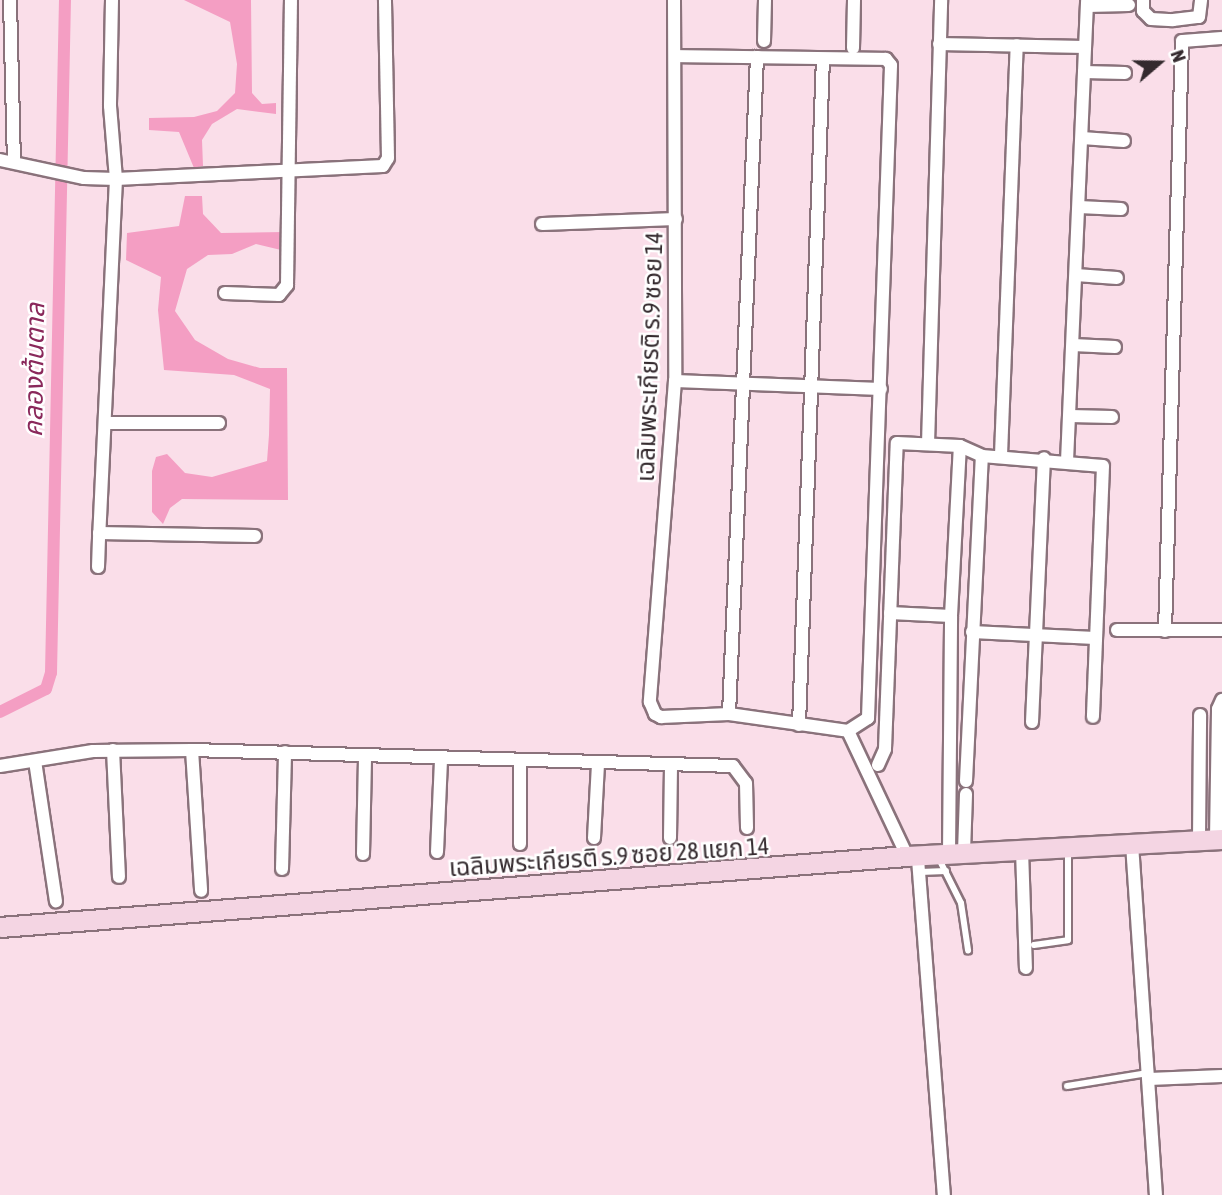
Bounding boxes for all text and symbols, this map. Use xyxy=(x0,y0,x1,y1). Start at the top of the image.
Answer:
north arrow xyxy=(1124,28,1194,98)
text: N xyxy=(1166,47,1191,65)
street label: เฉลิมพระเกียรติ ร.9 ซอย 14 xyxy=(631,232,669,482)
water label: คลองต้นตาล xyxy=(18,303,52,437)
street label: เฉลิมพระเกียรติ ร.9 ซอย 28 แยก 14 xyxy=(448,831,770,883)

